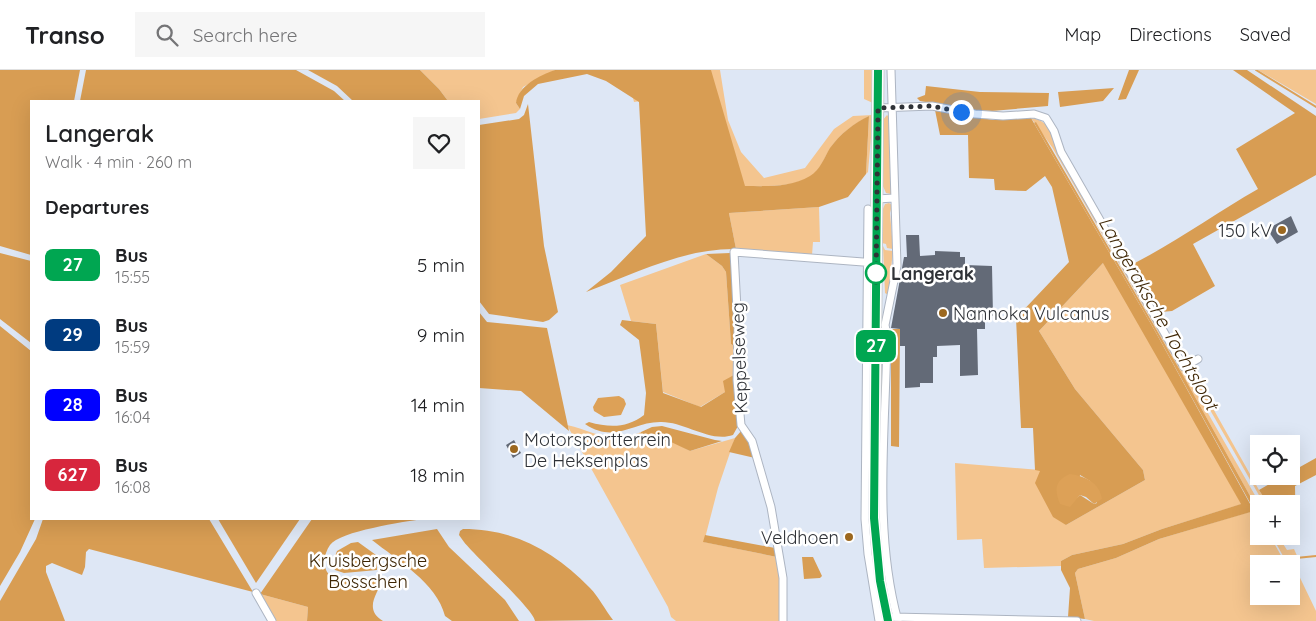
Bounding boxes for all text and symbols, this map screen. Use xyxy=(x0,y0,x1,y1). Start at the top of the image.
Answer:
search box xyxy=(135,12,485,57)
text: Transo xyxy=(25,20,105,50)
icon: search xyxy=(153,21,181,49)
text: Search here xyxy=(193,23,298,47)
text: Map xyxy=(1064,23,1101,46)
text: Directions xyxy=(1129,23,1212,46)
text: Saved xyxy=(1240,23,1291,46)
your location xyxy=(949,100,974,125)
button: heart xyxy=(413,117,465,169)
text: Langerak xyxy=(45,118,154,148)
text: Walk · 4 min · 260 m xyxy=(45,152,192,172)
text: Departures xyxy=(45,195,149,219)
water label: Langeraksche Tochtsloot xyxy=(1094,212,1226,416)
place label: 150 kV xyxy=(1218,219,1272,242)
marker: 150 kV xyxy=(1276,224,1288,236)
text: Bus xyxy=(115,243,148,267)
text: 27 xyxy=(62,253,83,276)
text: 5 min xyxy=(417,253,465,277)
marker: Langerak xyxy=(865,262,887,284)
place label: Langerak xyxy=(891,262,974,285)
text: 15:55 xyxy=(115,267,150,287)
street label: Keppelseweg xyxy=(726,302,752,414)
place label: Nannoka Vulcanus xyxy=(953,302,1109,325)
marker: Nannoka Vulcanus xyxy=(937,307,949,319)
text: Bus xyxy=(115,313,148,337)
text: 29 xyxy=(62,323,83,346)
text: 9 min xyxy=(417,323,465,347)
line badge: 27 xyxy=(854,330,898,362)
text: 27 xyxy=(866,334,886,357)
text: 15:59 xyxy=(115,337,150,357)
text: Bus xyxy=(115,383,148,407)
text: 28 xyxy=(62,393,83,416)
text: 14 min xyxy=(411,393,465,417)
text: 16:04 xyxy=(115,407,150,427)
place label: Motorsportterrein De Heksenplas xyxy=(524,428,671,472)
map controls xyxy=(1250,435,1300,605)
button: locate xyxy=(1250,435,1300,485)
marker: Motorsportterrein De Heksenplas xyxy=(508,443,520,455)
text: Bus xyxy=(115,453,148,477)
text: 627 xyxy=(57,463,88,486)
text: 18 min xyxy=(410,463,465,487)
text: 16:08 xyxy=(115,477,151,497)
button: + xyxy=(1250,495,1300,545)
place label: Veldhoen xyxy=(761,526,839,549)
marker: Veldhoen xyxy=(843,531,855,543)
park label: Kruisbergsche Bosschen xyxy=(309,549,427,593)
button: − xyxy=(1250,555,1300,605)

